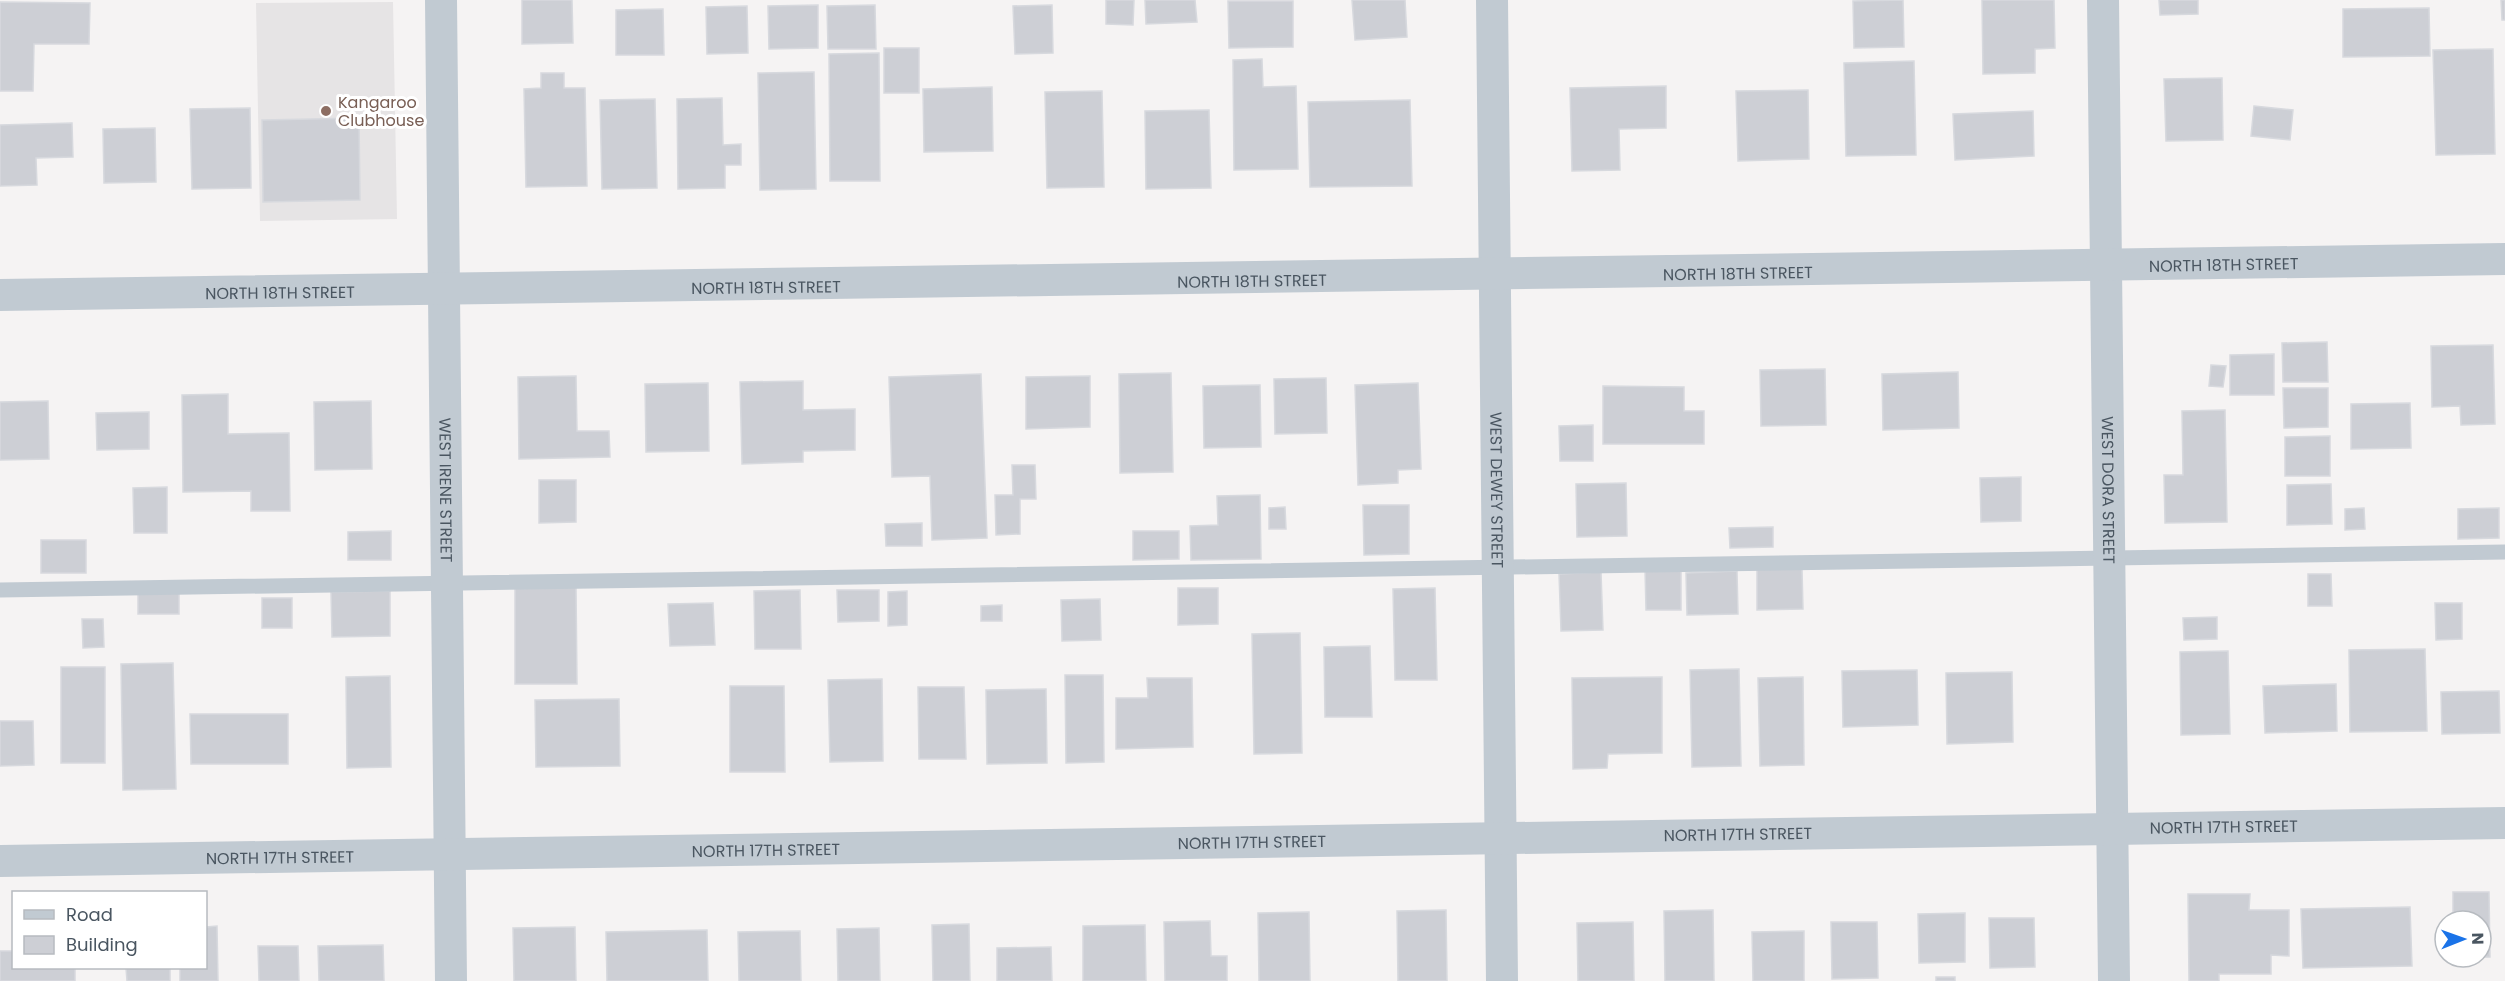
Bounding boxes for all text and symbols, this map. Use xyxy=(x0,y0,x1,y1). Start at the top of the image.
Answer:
place label: Kangaroo Clubhouse xyxy=(338,91,424,132)
marker: Kangaroo Clubhouse xyxy=(319,104,333,118)
street label: NORTH 18TH STREET xyxy=(2149,252,2299,278)
street label: NORTH 18TH STREET xyxy=(1663,261,1813,286)
street label: NORTH 18TH STREET xyxy=(1177,269,1327,294)
street label: NORTH 18TH STREET xyxy=(691,275,841,300)
street label: NORTH 18TH STREET xyxy=(205,281,355,305)
street label: WEST DEWEY STREET xyxy=(1484,412,1509,568)
street label: WEST DORA STREET xyxy=(2096,416,2120,564)
street label: WEST IRENE STREET xyxy=(433,418,458,563)
street label: NORTH 17TH STREET xyxy=(2149,815,2298,840)
street label: NORTH 17TH STREET xyxy=(1663,822,1812,847)
street label: NORTH 17TH STREET xyxy=(1178,830,1327,855)
street label: NORTH 17TH STREET xyxy=(692,838,841,863)
street label: NORTH 17TH STREET xyxy=(206,845,355,870)
legend xyxy=(12,891,207,969)
text: Road xyxy=(66,902,113,927)
north arrow xyxy=(2433,909,2493,969)
text: Building xyxy=(66,932,138,957)
text: N xyxy=(2466,933,2489,945)

